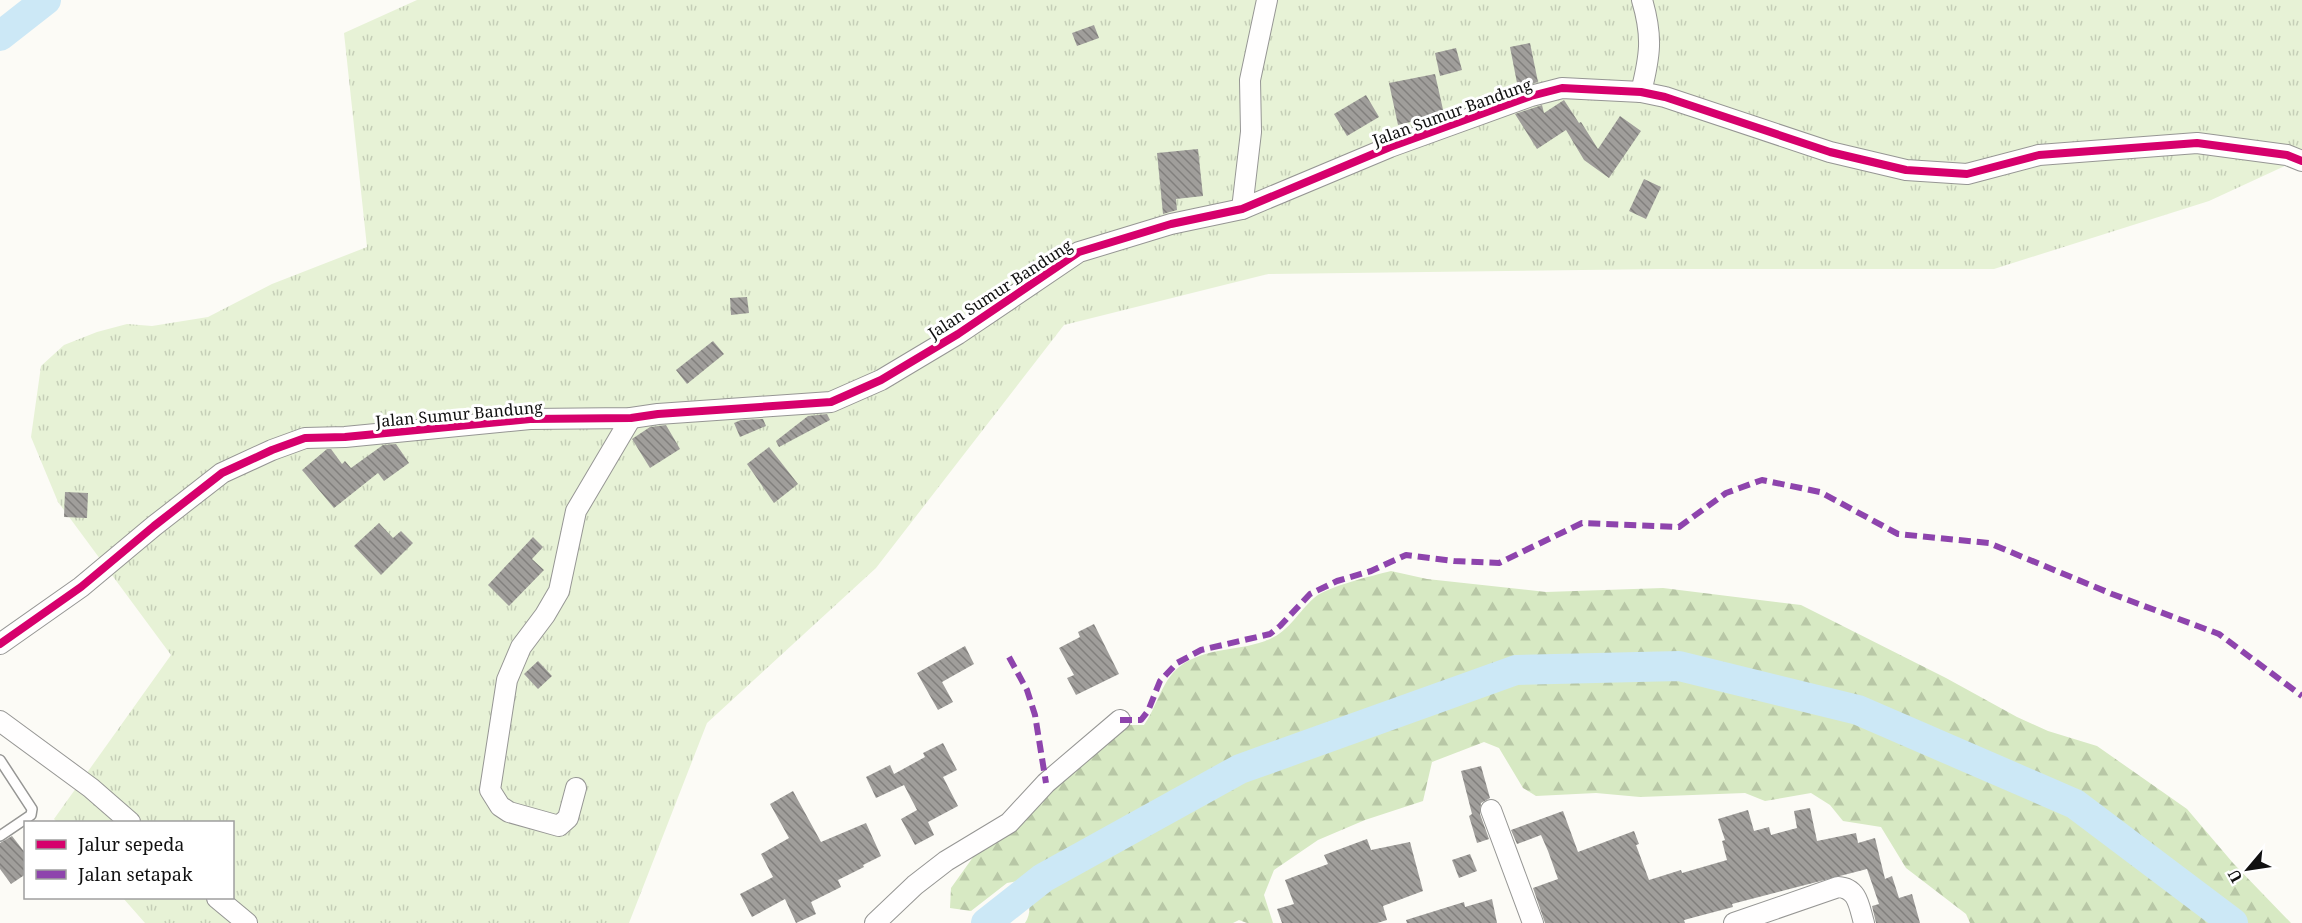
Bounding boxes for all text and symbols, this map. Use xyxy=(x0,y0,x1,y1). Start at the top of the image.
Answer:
street label: Jalan Sumur Bandung xyxy=(1368,73,1535,151)
street label: Jalan Sumur Bandung xyxy=(923,234,1077,344)
street label: Jalan Sumur Bandung xyxy=(374,396,544,432)
legend xyxy=(24,821,234,899)
text: Jalur sepeda xyxy=(77,832,184,856)
north arrow xyxy=(2218,839,2278,899)
text: Jalan setapak xyxy=(77,862,193,886)
text: U xyxy=(2222,866,2247,887)

